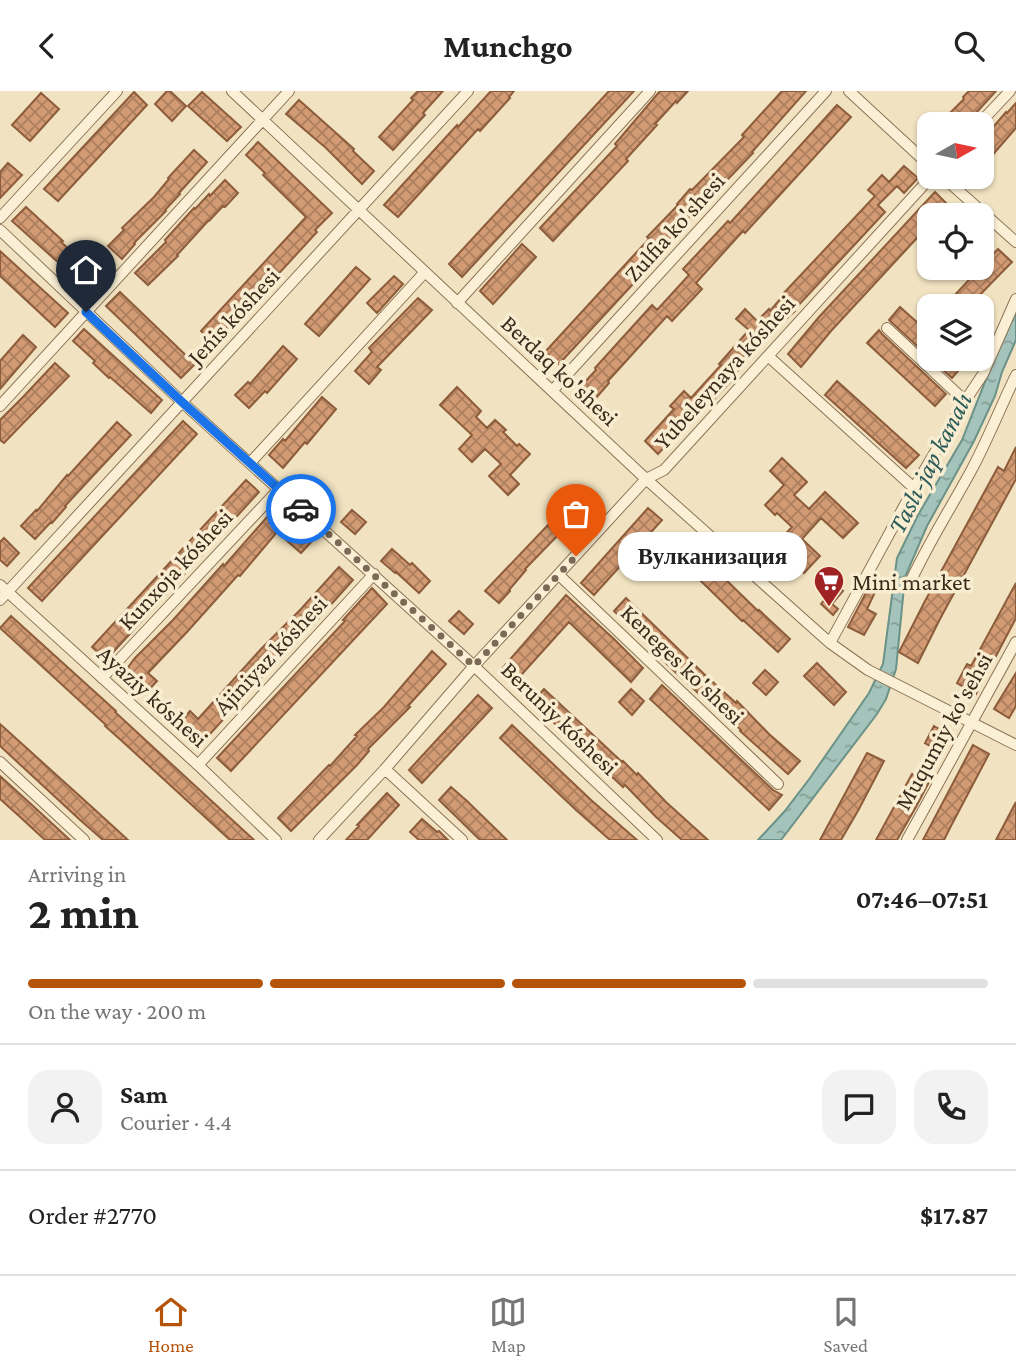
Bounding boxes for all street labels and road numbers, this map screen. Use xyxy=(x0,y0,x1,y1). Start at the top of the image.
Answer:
street label: Zulfia ko'shesi xyxy=(618,167,730,287)
street label: Jeńis kóshesi xyxy=(180,262,285,371)
street label: Yubeleynaya kóshesi xyxy=(648,290,800,454)
street label: Berdaq ko'shesi xyxy=(496,309,624,431)
street label: Kunxoja kóshesi xyxy=(112,503,238,635)
street label: Ájiniyaz kóshesi xyxy=(208,590,332,720)
street label: Keneges ko'shesi xyxy=(616,598,750,730)
street label: Ayaziy kóshesi xyxy=(92,639,214,753)
street label: Muqumiy ko'sehsi xyxy=(889,647,997,815)
street label: Beruniy kóshesi xyxy=(496,656,624,780)

